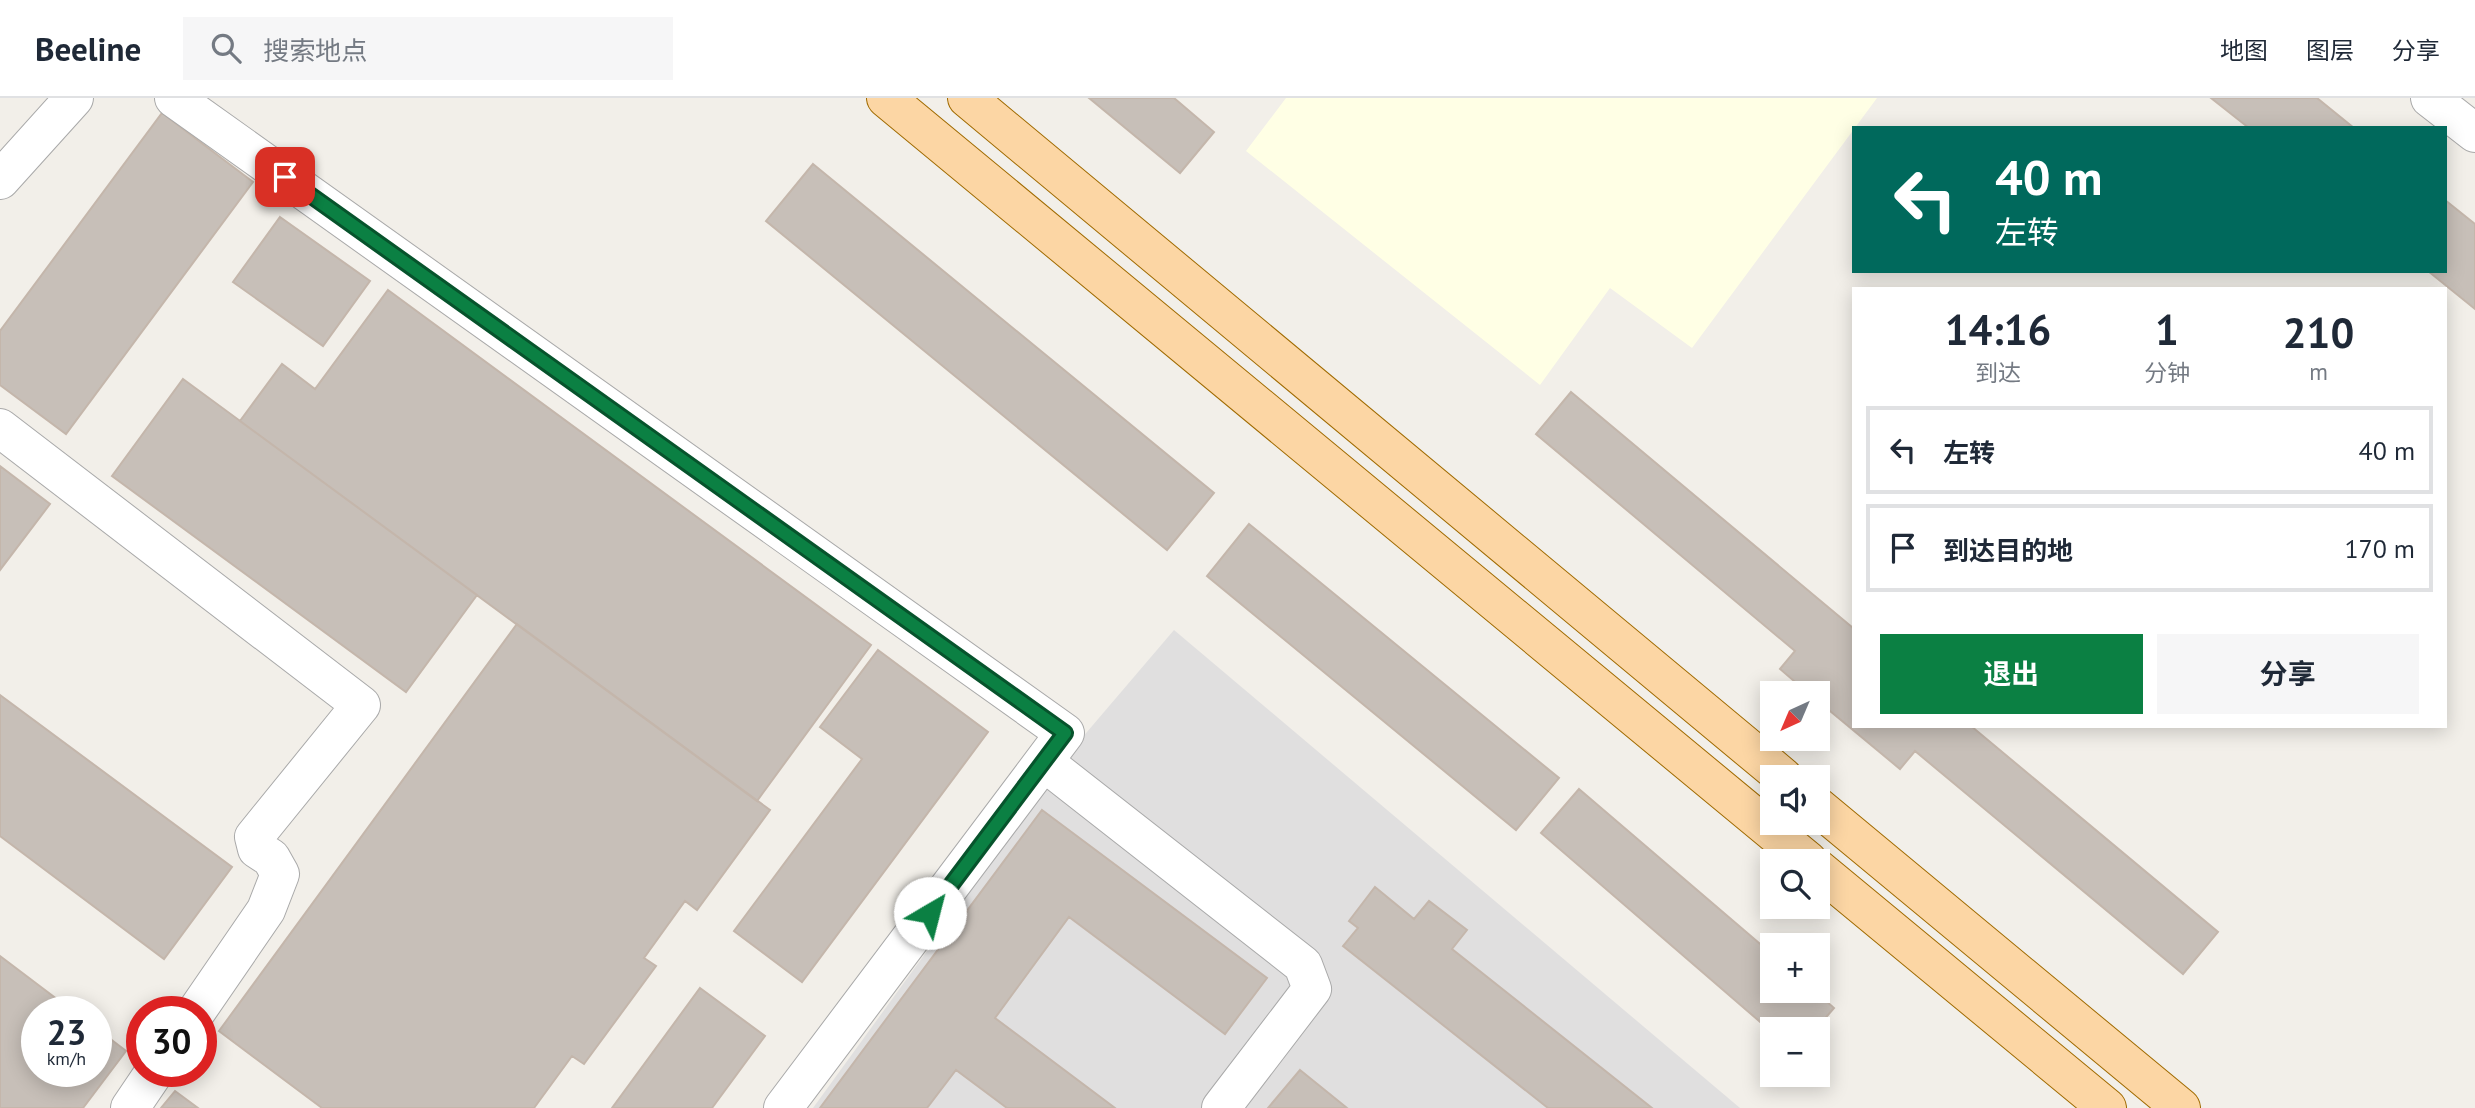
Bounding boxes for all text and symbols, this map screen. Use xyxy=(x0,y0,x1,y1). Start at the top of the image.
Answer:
search box xyxy=(183,17,673,80)
text: Beeline xyxy=(35,27,141,70)
icon: search xyxy=(207,29,245,67)
text: 搜索地点 xyxy=(263,34,367,67)
text: 地图 xyxy=(2220,35,2268,66)
text: 图层 xyxy=(2306,35,2354,66)
text: 分享 xyxy=(2392,35,2440,66)
text: 40 m xyxy=(1995,145,2102,209)
pin xyxy=(255,147,315,207)
icon: left xyxy=(1880,154,1971,245)
icon: arrive xyxy=(266,158,304,196)
text: 左转 xyxy=(1995,211,2059,253)
text: 14:16 xyxy=(1945,302,2051,357)
text: 1 xyxy=(2155,302,2179,357)
text: 210 xyxy=(2283,305,2354,360)
text: m xyxy=(2309,357,2328,386)
text: 到达 xyxy=(1975,358,2021,387)
text: 分钟 xyxy=(2144,358,2190,387)
icon: left xyxy=(1884,431,1922,469)
text: 40 m xyxy=(2359,434,2415,467)
text: 左转 xyxy=(1943,436,1995,469)
icon: arrive xyxy=(1884,529,1922,567)
text: 170 m xyxy=(2344,532,2415,565)
text: 到达目的地 xyxy=(1943,534,2073,567)
button: 退出 xyxy=(1880,634,2143,714)
button: 分享 xyxy=(2157,634,2419,714)
north arrow xyxy=(1760,681,1830,751)
map controls xyxy=(1760,681,1830,1087)
button: sound xyxy=(1760,765,1830,835)
button: search xyxy=(1760,849,1830,919)
position arrow xyxy=(893,876,967,950)
button: + xyxy=(1760,933,1830,1003)
speed limit sign: 30 xyxy=(126,996,217,1087)
text: 23 xyxy=(47,1009,86,1055)
button: − xyxy=(1760,1017,1830,1087)
text: km/h xyxy=(47,1047,86,1070)

